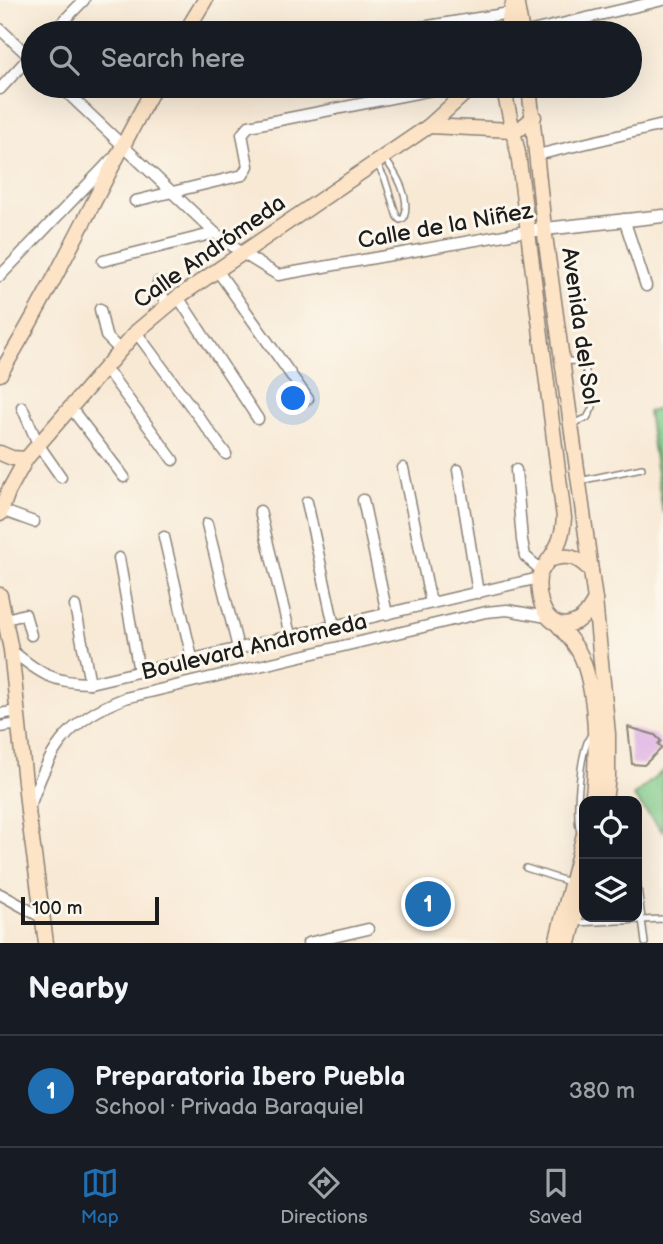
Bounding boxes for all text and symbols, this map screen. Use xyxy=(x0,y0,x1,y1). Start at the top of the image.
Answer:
search box xyxy=(21,21,642,98)
icon: search xyxy=(45,41,83,79)
text: Search here xyxy=(101,44,245,75)
street label: Calle Andrómeda xyxy=(128,189,291,315)
street label: Calle de la Niñez xyxy=(356,197,536,255)
street label: Avenida del Sol xyxy=(555,246,605,407)
your location xyxy=(276,381,310,415)
street label: Boulevard Andromeda xyxy=(139,607,370,687)
map controls xyxy=(579,796,642,922)
button: locate xyxy=(579,796,642,859)
button: layers xyxy=(579,859,642,922)
pin: 1 xyxy=(405,878,451,930)
scale bar xyxy=(21,894,159,926)
text: 100 m xyxy=(32,897,83,920)
text: Nearby xyxy=(28,971,128,1007)
text: Preparatoria Ibero Puebla xyxy=(95,1062,406,1093)
text: 1 xyxy=(46,1077,56,1105)
text: 380 m xyxy=(569,1077,635,1105)
text: School · Privada Baraquiel xyxy=(95,1093,364,1121)
tab: Map xyxy=(81,1164,119,1229)
tab: Directions xyxy=(280,1164,368,1229)
tab: Saved xyxy=(529,1164,582,1229)

